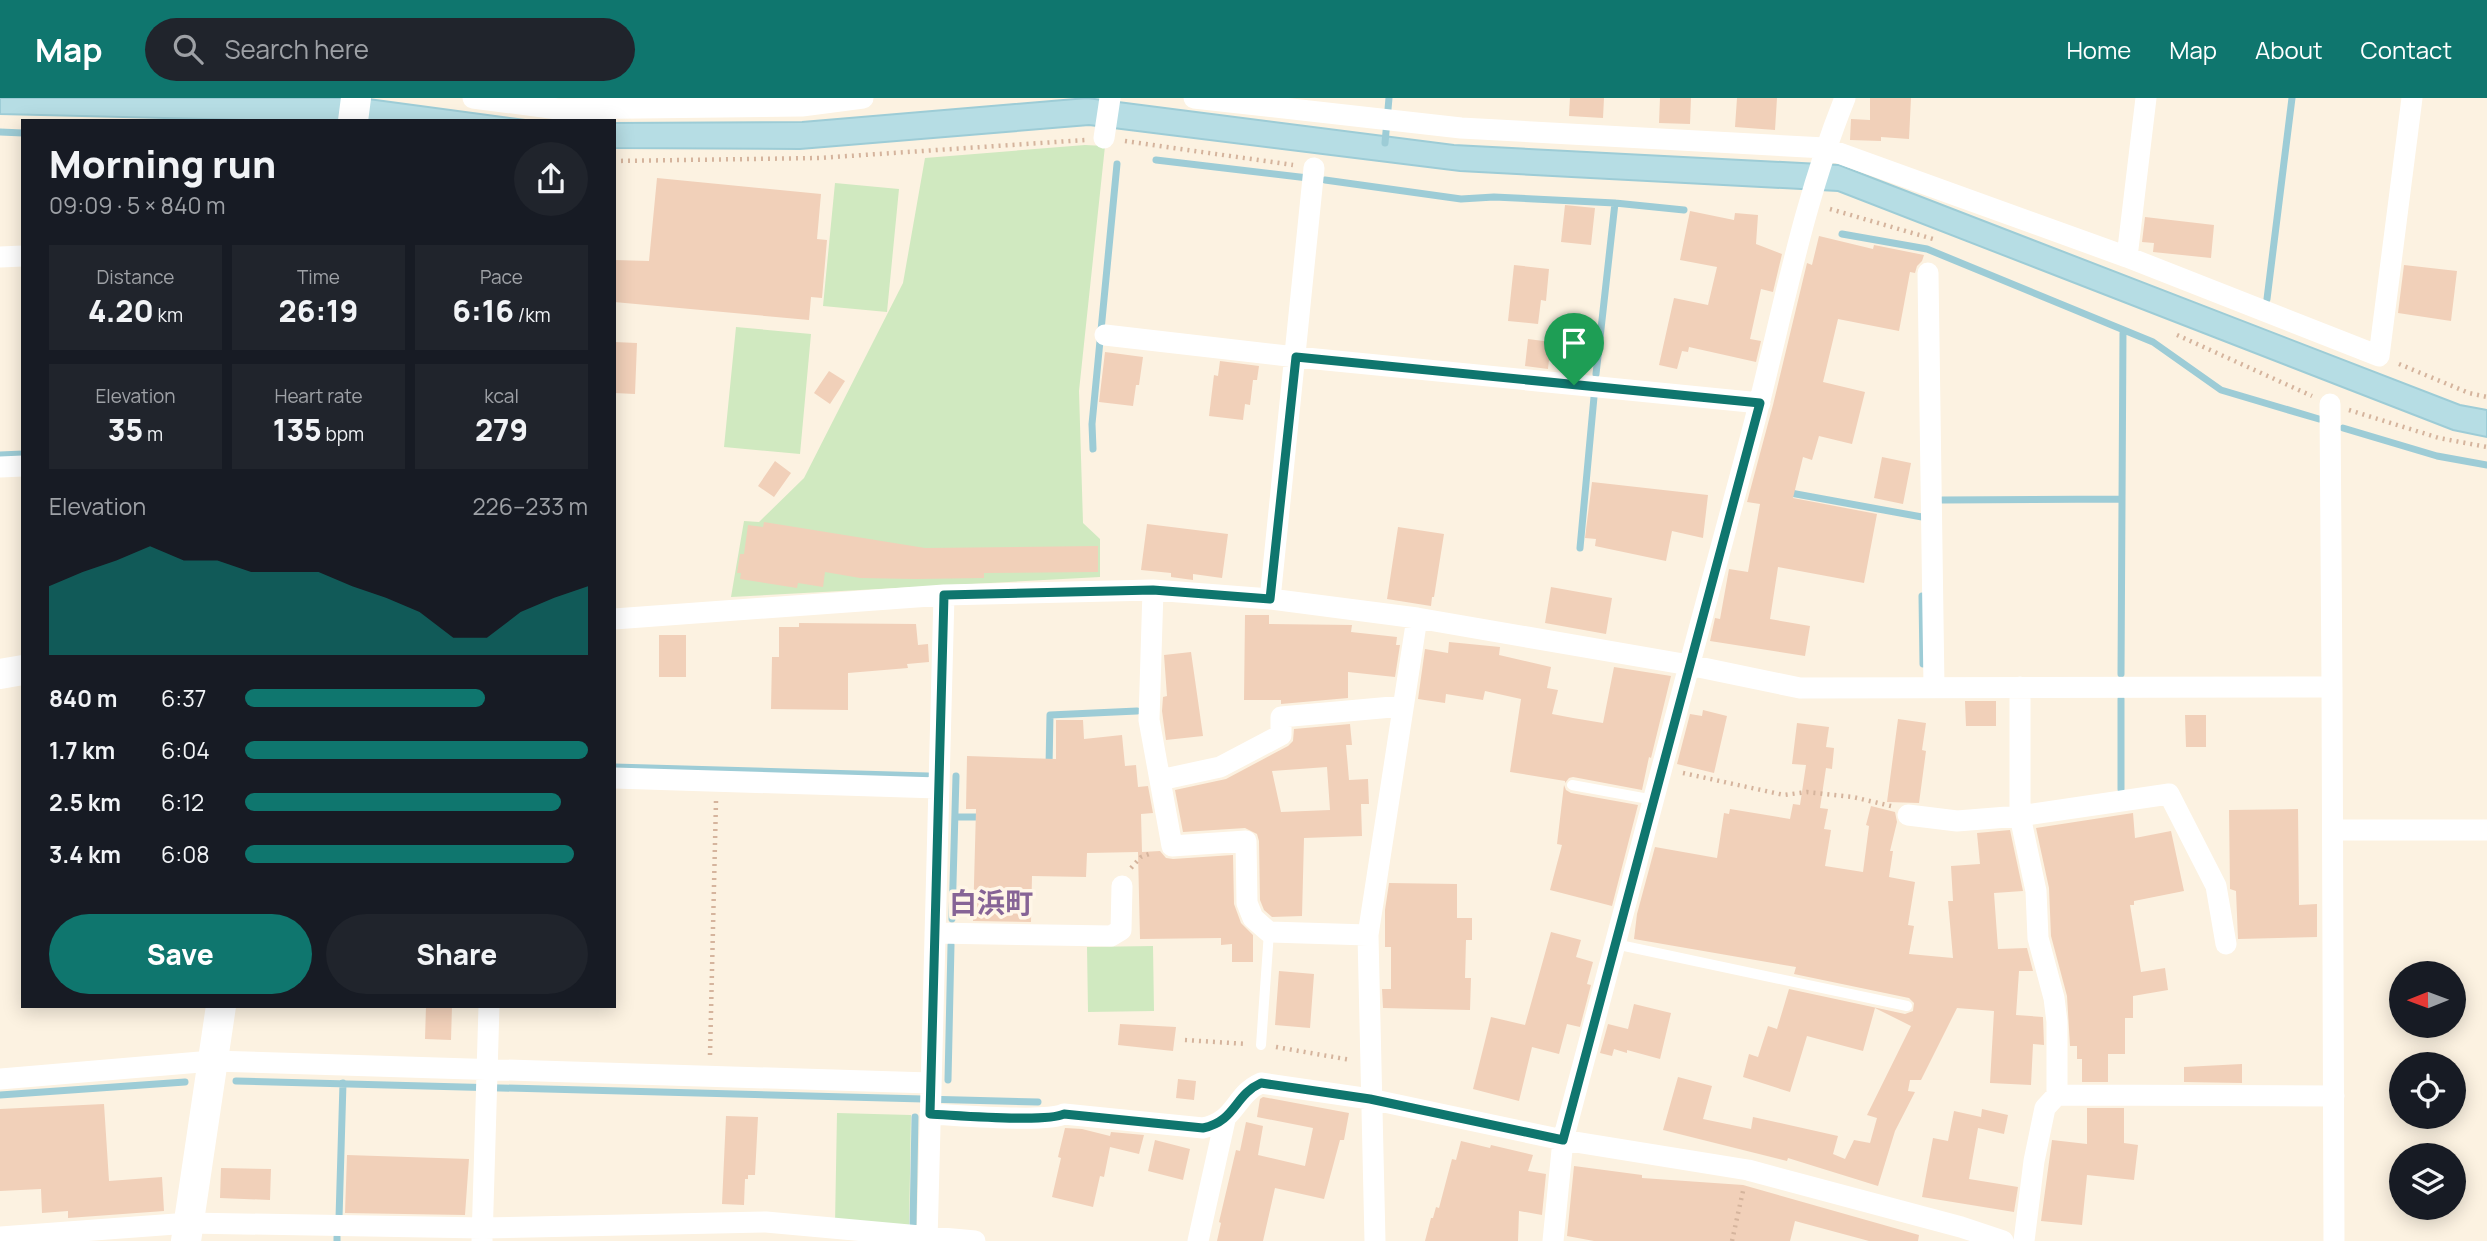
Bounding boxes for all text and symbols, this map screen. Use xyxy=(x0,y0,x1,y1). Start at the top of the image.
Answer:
search box xyxy=(145,18,635,81)
text: Map xyxy=(35,27,103,72)
icon: search xyxy=(169,30,207,68)
text: Search here xyxy=(225,31,369,67)
text: Home xyxy=(2066,33,2131,66)
text: Map xyxy=(2169,33,2217,66)
text: About xyxy=(2255,33,2323,66)
text: Contact xyxy=(2361,33,2452,66)
text: Morning run xyxy=(49,137,276,189)
button: share xyxy=(514,142,588,216)
text: 09:09 · 5 × 840 m xyxy=(49,189,226,221)
text: Distance xyxy=(97,264,174,290)
text: Time xyxy=(297,264,340,290)
text: Pace xyxy=(480,264,523,290)
text: 4.20 xyxy=(88,290,154,331)
text: 26:19 xyxy=(279,290,358,331)
text: 6:16 xyxy=(452,290,514,331)
text: km xyxy=(154,302,183,328)
text: /km xyxy=(514,302,551,328)
pin xyxy=(1544,313,1604,385)
icon: arrive xyxy=(1555,324,1593,362)
text: Elevation xyxy=(95,383,176,409)
text: Heart rate xyxy=(274,383,363,409)
text: kcal xyxy=(484,383,519,409)
text: 35 xyxy=(108,409,143,450)
text: 135 xyxy=(273,409,322,450)
text: 279 xyxy=(475,409,528,450)
text: m xyxy=(143,421,163,447)
text: bpm xyxy=(322,421,364,447)
text: Elevation xyxy=(49,490,146,522)
text: 226–233 m xyxy=(472,490,588,522)
text: 840 m xyxy=(49,682,118,714)
text: 6:37 xyxy=(161,682,206,714)
text: 1.7 km xyxy=(49,734,115,766)
text: 6:04 xyxy=(161,734,210,766)
text: 2.5 km xyxy=(49,786,121,818)
text: 6:12 xyxy=(161,786,204,818)
text: 3.4 km xyxy=(49,838,121,870)
text: 6:08 xyxy=(161,838,210,870)
district label: 白浜町 xyxy=(949,883,1033,921)
button: Save xyxy=(49,914,312,994)
button: Share xyxy=(326,914,588,994)
north arrow xyxy=(2389,961,2466,1038)
map controls xyxy=(2389,961,2466,1220)
button: locate xyxy=(2389,1052,2466,1129)
button: layers xyxy=(2389,1143,2466,1220)

